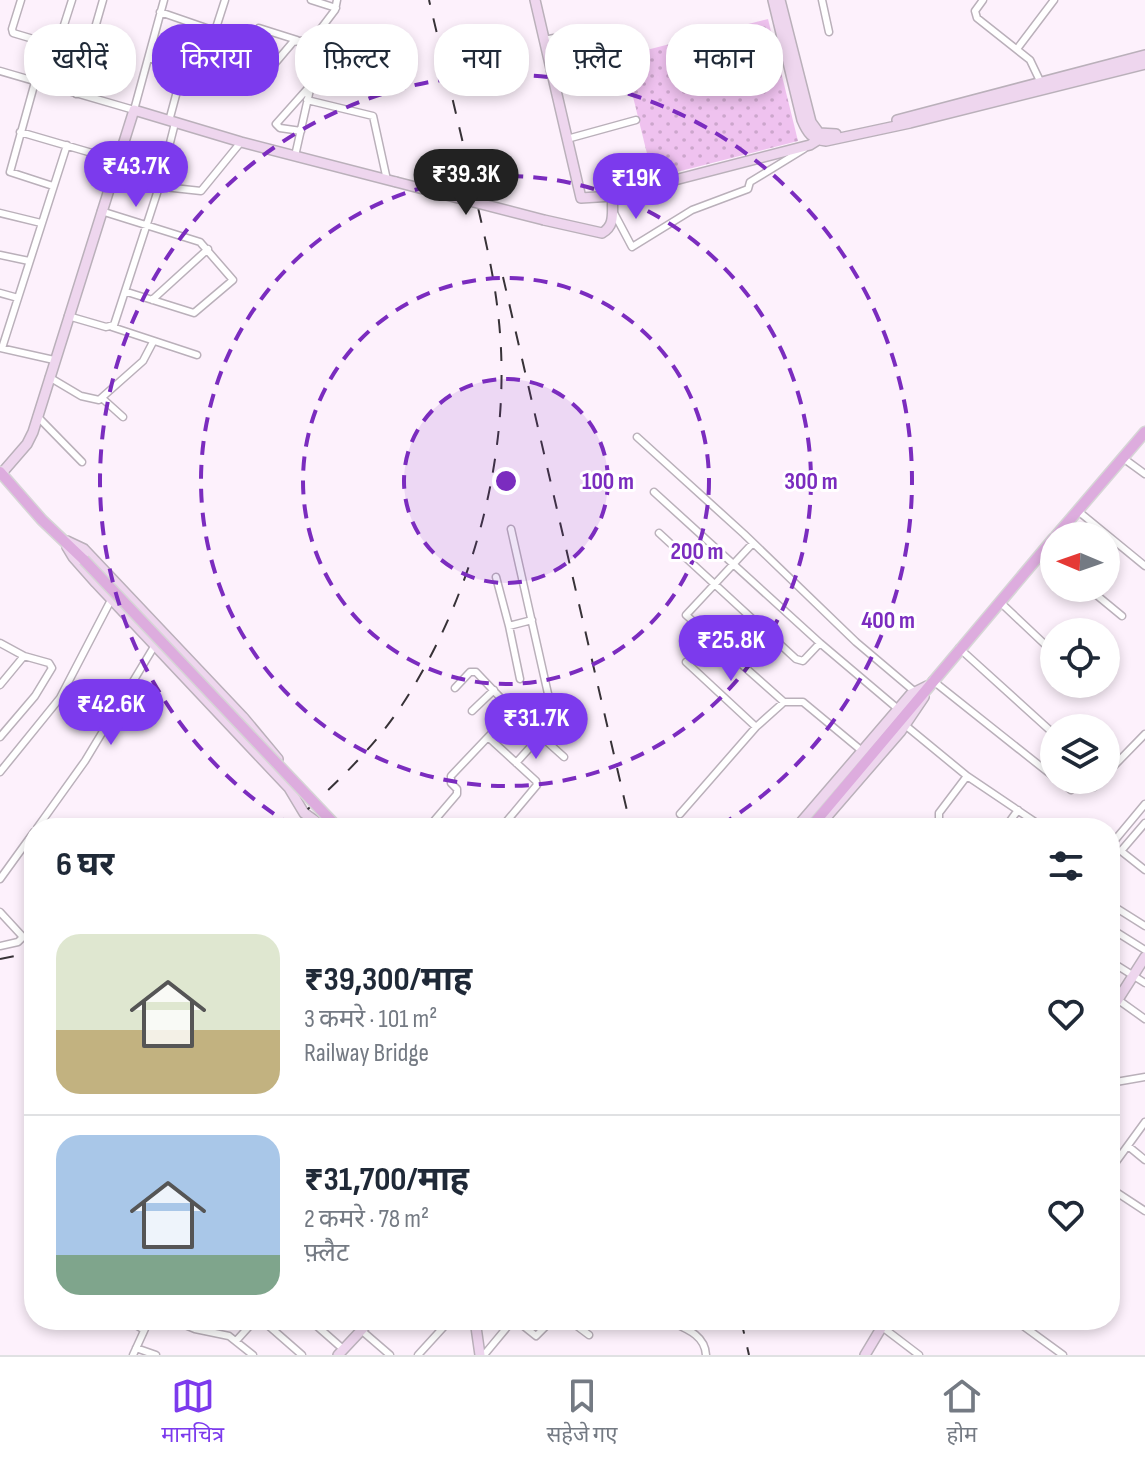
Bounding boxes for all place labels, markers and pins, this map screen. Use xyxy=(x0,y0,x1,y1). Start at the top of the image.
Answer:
pin: ₹43.7K xyxy=(71,141,201,209)
pin: ₹39.3K xyxy=(401,149,531,217)
pin: ₹19K xyxy=(589,153,683,221)
centre of rings xyxy=(492,467,520,495)
pin: ₹25.8K xyxy=(666,615,796,683)
pin: ₹42.6K xyxy=(46,679,176,747)
pin: ₹31.7K xyxy=(471,693,601,761)

